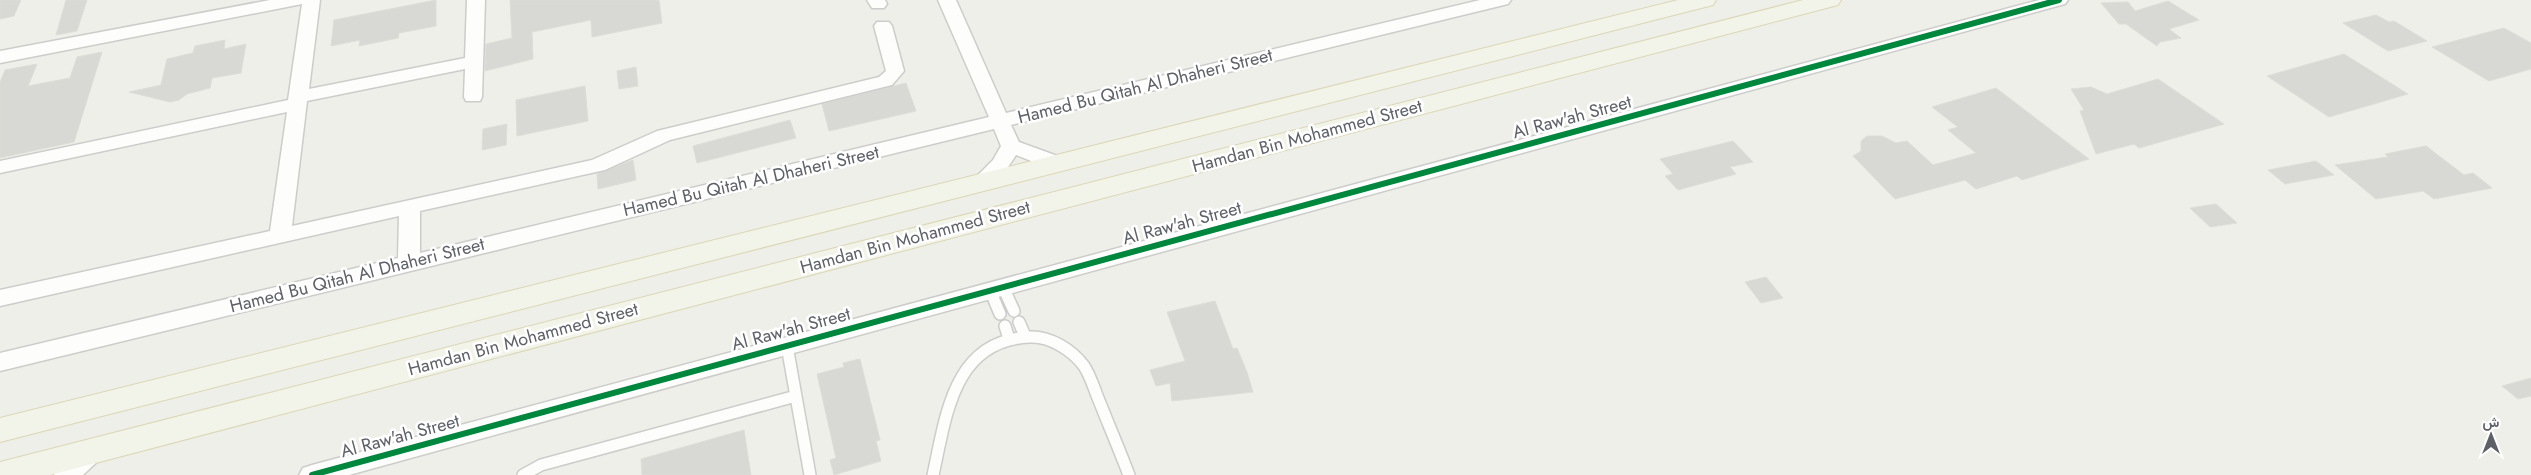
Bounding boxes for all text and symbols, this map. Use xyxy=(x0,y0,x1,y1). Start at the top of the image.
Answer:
street label: Hamed Bu Qitah Al Dhaheri Street xyxy=(1015,42,1276,130)
street label: Al Raw'ah Street xyxy=(1510,88,1635,145)
street label: Hamdan Bin Mohammed Street xyxy=(1189,93,1426,179)
street label: Hamed Bu Qitah Al Dhaheri Street xyxy=(621,139,882,223)
street label: Hamdan Bin Mohammed Street xyxy=(797,194,1034,280)
street label: Al Raw'ah Street xyxy=(1120,194,1245,251)
street label: Hamed Bu Qitah Al Dhaheri Street xyxy=(227,231,488,319)
street label: Hamdan Bin Mohammed Street xyxy=(405,296,642,382)
street label: Al Raw'ah Street xyxy=(729,300,854,357)
street label: Al Raw'ah Street xyxy=(338,407,463,464)
north arrow xyxy=(2466,410,2516,460)
text: ش xyxy=(2483,412,2500,432)

